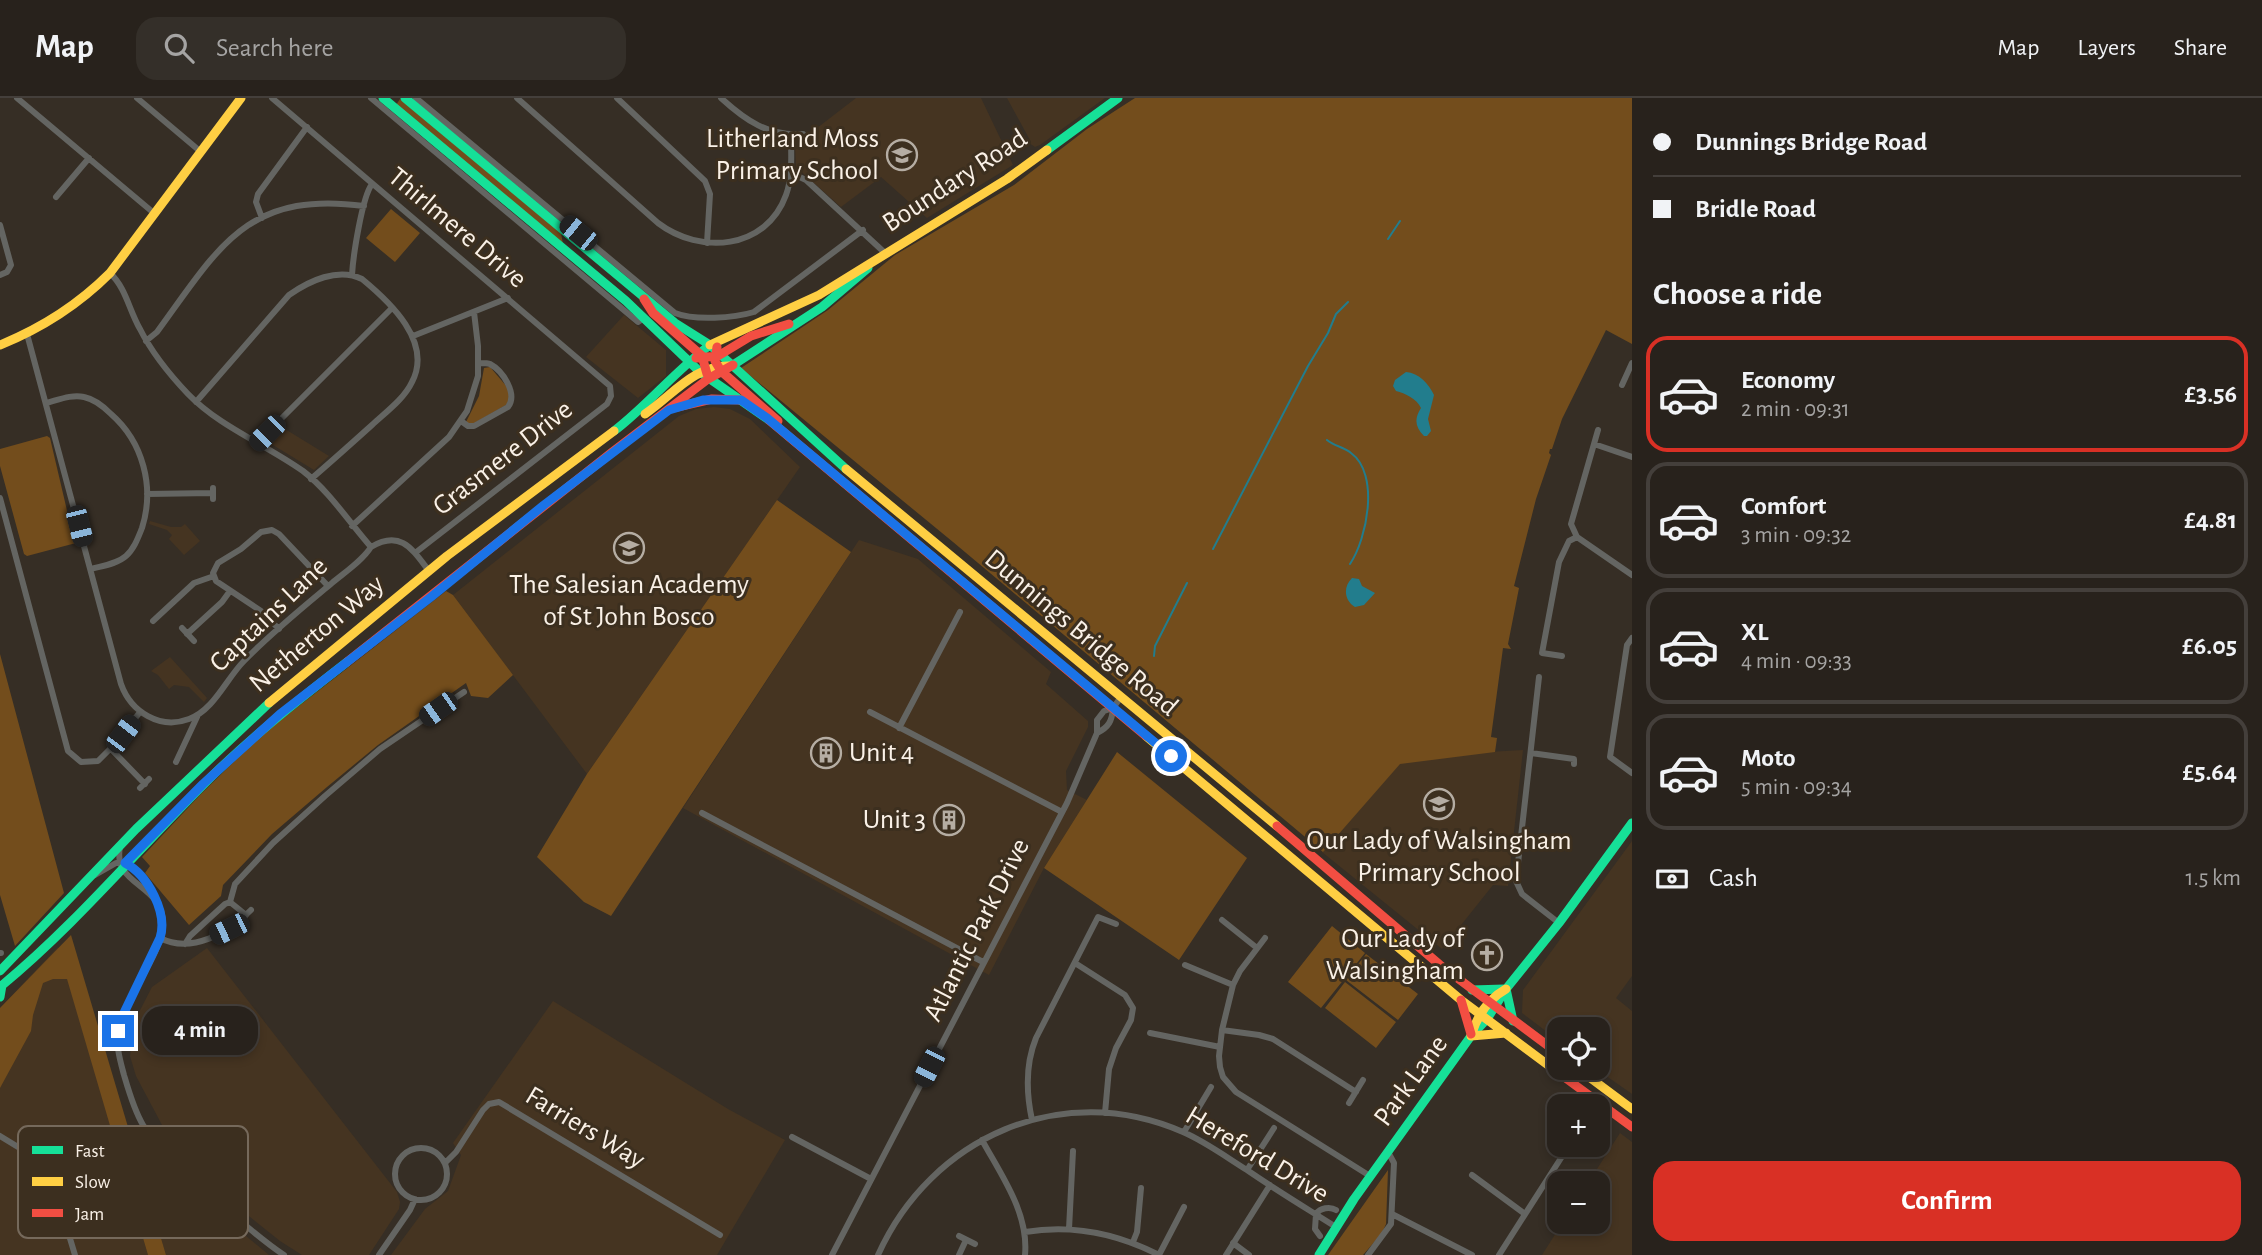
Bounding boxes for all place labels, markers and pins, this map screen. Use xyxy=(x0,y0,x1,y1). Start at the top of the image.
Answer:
place label: Litherland Moss Primary School xyxy=(706,125,879,185)
school or university icon: Litherland Moss Primary School xyxy=(885,138,919,172)
school or university icon: The Salesian Academy of St John Bosco xyxy=(612,531,646,565)
place label: The Salesian Academy of St John Bosco xyxy=(509,571,749,631)
building icon: Unit 4 xyxy=(809,736,843,770)
place label: Unit 4 xyxy=(849,739,914,767)
school or university icon: Our Lady of Walsingham Primary School xyxy=(1422,787,1456,821)
building icon: Unit 3 xyxy=(932,803,966,837)
place label: Unit 3 xyxy=(863,806,926,834)
place label: Our Lady of Walsingham Primary School xyxy=(1306,827,1572,887)
place label: Our Lady of Walsingham xyxy=(1326,925,1466,985)
church icon: Our Lady of Walsingham xyxy=(1470,938,1504,972)

